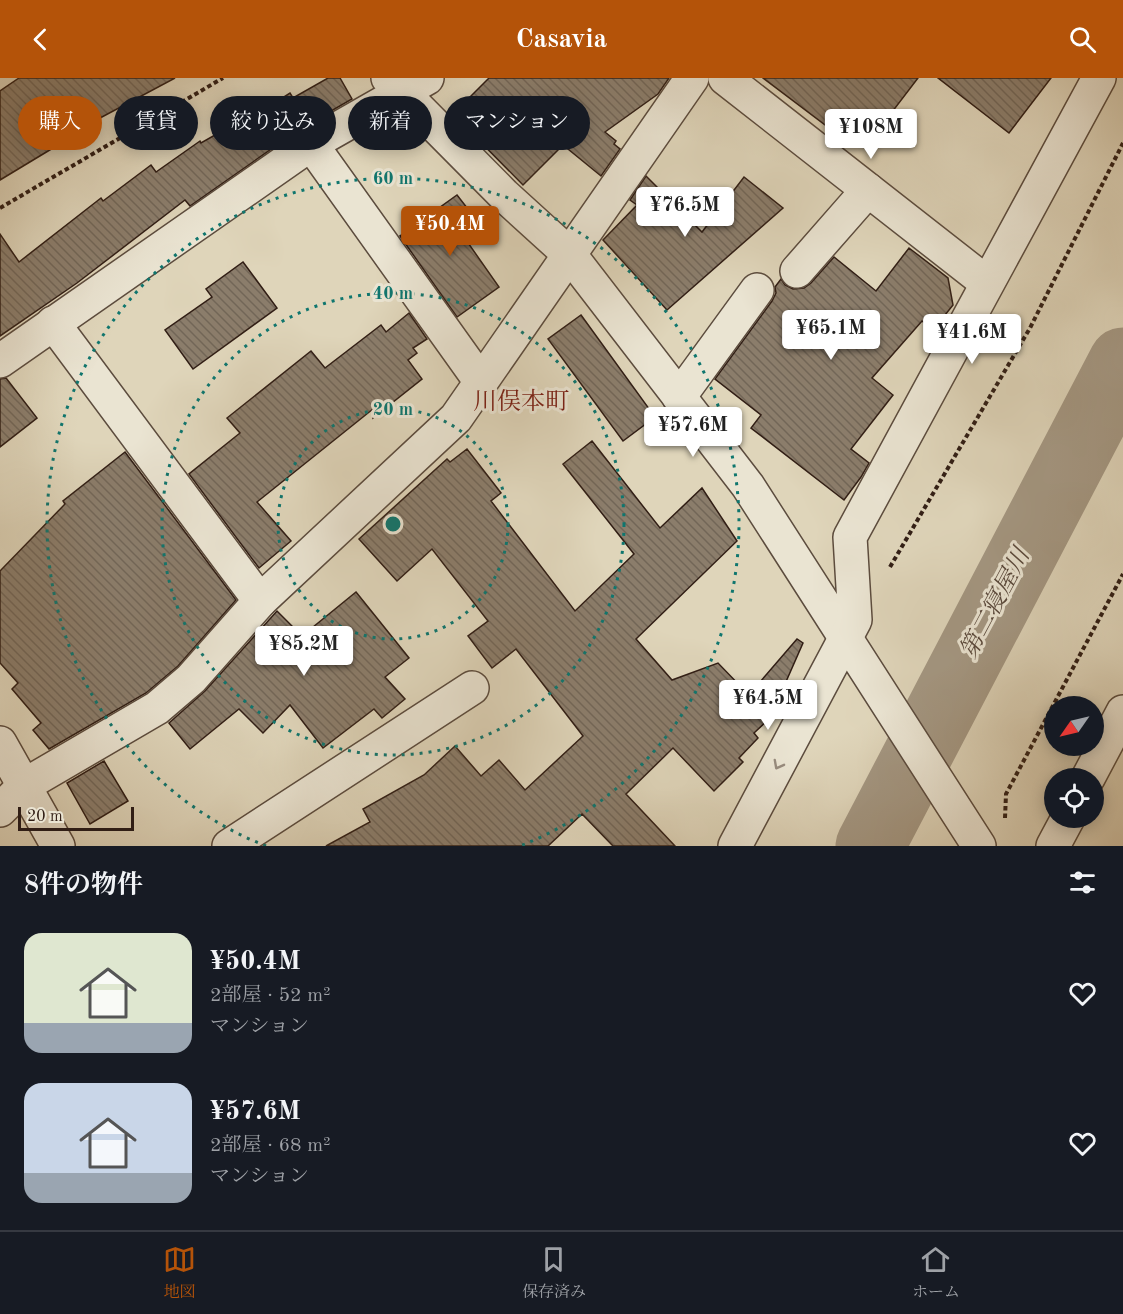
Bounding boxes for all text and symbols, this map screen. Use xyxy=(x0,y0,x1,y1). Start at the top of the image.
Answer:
icon: back xyxy=(24,23,57,56)
icon: search xyxy=(1066,23,1099,56)
text: Casavia xyxy=(516,26,607,53)
chip: 購入 xyxy=(18,96,102,150)
chip: 賃貸 xyxy=(114,96,198,150)
chip: 絞り込み xyxy=(210,96,336,150)
chip: 新着 xyxy=(348,96,432,150)
chip: マンション xyxy=(444,96,590,150)
pin: ¥108M xyxy=(829,109,913,160)
text: ¥108M xyxy=(839,118,903,138)
text: 60 m xyxy=(373,170,413,188)
pin: ¥76.5M xyxy=(636,187,734,238)
text: ¥76.5M xyxy=(650,196,720,216)
pin: ¥50.4M xyxy=(401,206,499,257)
text: ¥50.4M xyxy=(415,215,485,235)
text: 40 m xyxy=(373,285,413,303)
pin: ¥65.1M xyxy=(782,310,880,361)
pin: ¥41.6M xyxy=(923,314,1021,365)
text: ¥65.1M xyxy=(796,319,866,339)
text: ¥41.6M xyxy=(937,323,1007,343)
district label: 川俣本町 xyxy=(473,388,569,415)
text: 20 m xyxy=(373,401,413,419)
pin: ¥57.6M xyxy=(644,407,742,458)
text: ¥57.6M xyxy=(658,416,728,436)
centre of rings xyxy=(383,514,403,534)
water label: 第二寝屋川 xyxy=(955,541,1036,663)
pin: ¥85.2M xyxy=(255,626,353,677)
text: ¥85.2M xyxy=(269,635,339,655)
pin: ¥64.5M xyxy=(719,680,817,731)
text: ¥64.5M xyxy=(733,689,803,709)
north arrow xyxy=(1044,696,1104,756)
map controls xyxy=(1044,696,1104,828)
one-way arrow xyxy=(774,759,785,769)
button: locate xyxy=(1044,768,1104,828)
scale bar xyxy=(18,804,134,832)
text: 20 m xyxy=(27,809,63,825)
icon: filters xyxy=(1066,866,1099,899)
text: 8件の物件 xyxy=(24,873,143,899)
text: ¥50.4M xyxy=(210,949,301,975)
icon: home xyxy=(72,957,144,1029)
icon: heart xyxy=(1066,977,1099,1010)
text: 2部屋 · 52 m² xyxy=(210,986,331,1006)
text: マンション xyxy=(210,1017,309,1037)
text: ¥57.6M xyxy=(210,1099,301,1125)
icon: home xyxy=(72,1107,144,1179)
icon: heart xyxy=(1066,1127,1099,1160)
text: 2部屋 · 68 m² xyxy=(210,1136,331,1156)
text: マンション xyxy=(210,1167,309,1187)
tab: 地図 xyxy=(163,1243,196,1303)
tab: 保存済み xyxy=(522,1243,586,1303)
tab: ホーム xyxy=(912,1243,960,1303)

